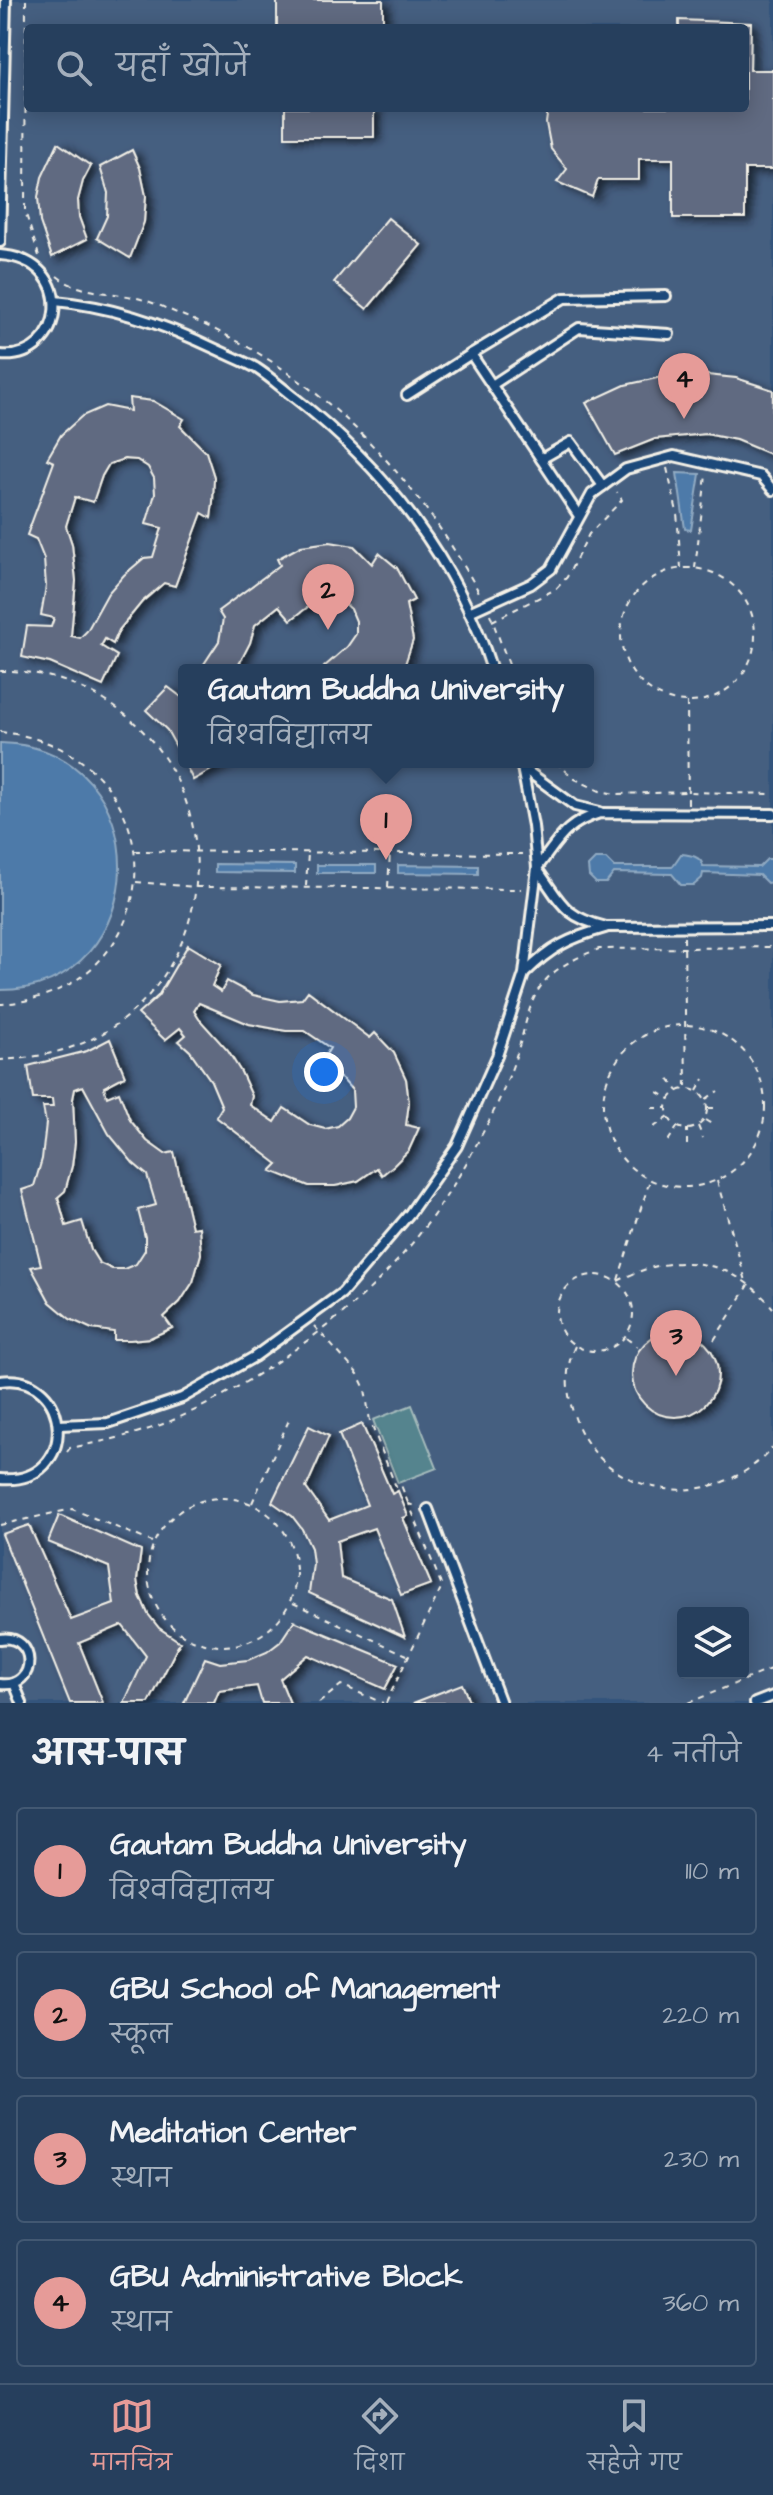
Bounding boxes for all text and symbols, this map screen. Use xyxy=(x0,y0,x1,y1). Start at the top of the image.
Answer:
search box xyxy=(24,24,749,112)
icon: search xyxy=(52,46,96,90)
text: यहाँ खोजें xyxy=(116,46,249,88)
pin: 4 xyxy=(658,353,710,419)
pin: 2 xyxy=(302,564,354,630)
popup xyxy=(178,664,594,768)
text: Gautam Buddha University xyxy=(208,669,564,711)
text: विश्वविद्यालय xyxy=(208,718,371,754)
pin: 1 xyxy=(360,794,412,860)
your location xyxy=(304,1052,344,1092)
pin: 3 xyxy=(650,1310,702,1376)
map controls xyxy=(677,1607,749,1679)
button: layers xyxy=(677,1607,749,1679)
text: आस-पास xyxy=(32,1730,184,1778)
text: 4 नतीजे xyxy=(645,1736,741,1772)
text: Gautam Buddha University xyxy=(110,1824,466,1866)
text: 1 xyxy=(58,1853,62,1889)
text: 110 m xyxy=(685,1853,739,1889)
text: विश्वविद्यालय xyxy=(110,1873,273,1909)
text: GBU School of Management xyxy=(110,1968,500,2010)
text: 2 xyxy=(53,1997,67,2033)
text: 220 m xyxy=(662,1997,739,2033)
text: स्कूल xyxy=(110,2017,172,2053)
text: Meditation Center xyxy=(110,2112,356,2154)
text: 3 xyxy=(53,2141,67,2177)
text: 230 m xyxy=(664,2141,739,2177)
text: स्थान xyxy=(110,2161,172,2197)
text: GBU Administrative Block xyxy=(110,2256,463,2298)
text: 4 xyxy=(51,2285,69,2321)
text: 360 m xyxy=(662,2285,739,2321)
text: स्थान xyxy=(110,2305,172,2341)
tab: मानचित्र xyxy=(91,2394,172,2487)
tab: दिशा xyxy=(355,2394,405,2487)
tab: सहेजे गए xyxy=(587,2394,682,2487)

